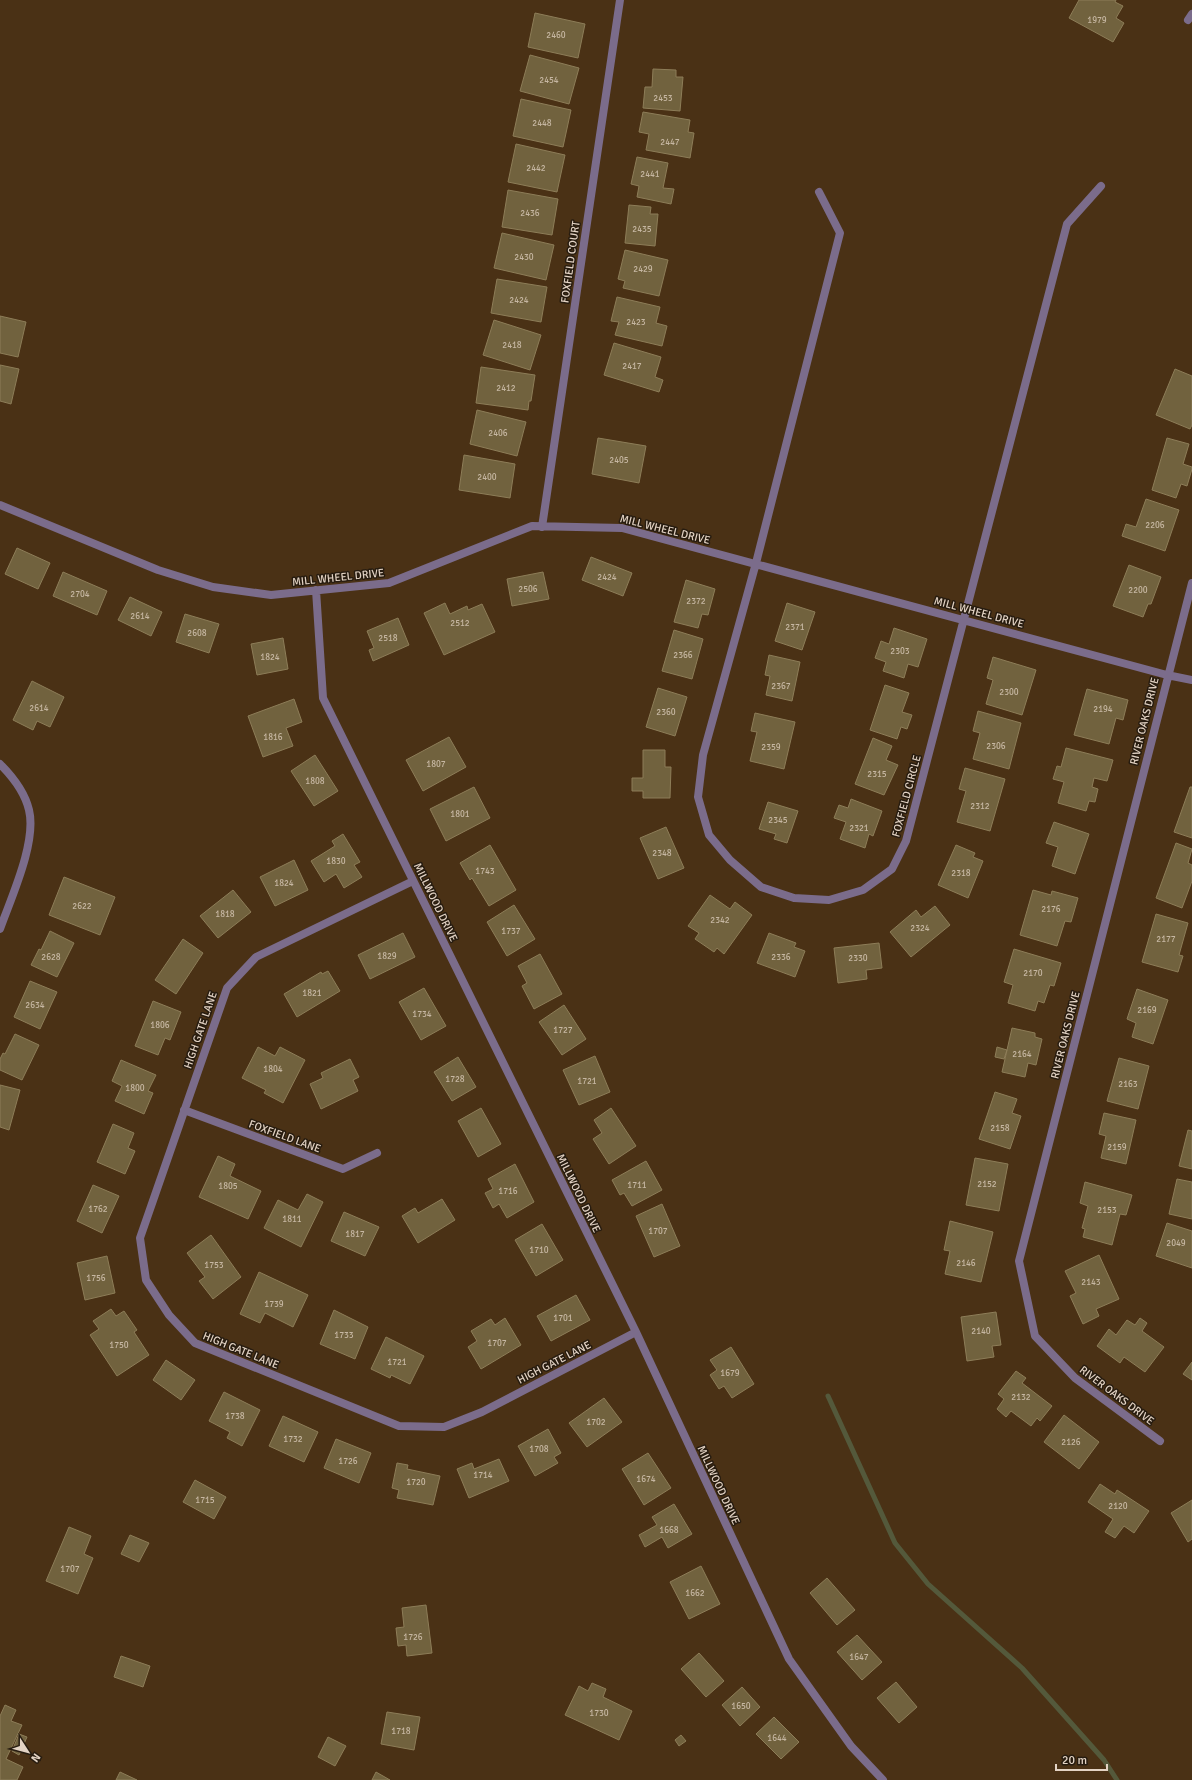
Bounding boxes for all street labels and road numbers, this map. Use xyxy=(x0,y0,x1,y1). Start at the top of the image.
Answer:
street label: FOXFIELD COURT xyxy=(558,220,583,304)
street label: MILL WHEEL DRIVE xyxy=(618,512,711,547)
street label: MILL WHEEL DRIVE xyxy=(291,566,385,589)
street label: MILL WHEEL DRIVE xyxy=(932,594,1025,631)
street label: RIVER OAKS DRIVE xyxy=(1127,676,1162,766)
street label: FOXFIELD CIRCLE xyxy=(889,754,924,839)
street label: MILLWOOD DRIVE xyxy=(411,861,460,944)
street label: HIGH GATE LANE xyxy=(181,990,220,1070)
street label: RIVER OAKS DRIVE xyxy=(1048,990,1083,1080)
street label: FOXFIELD LANE xyxy=(247,1117,323,1156)
street label: MILLWOOD DRIVE xyxy=(554,1152,603,1235)
street label: HIGH GATE LANE xyxy=(201,1329,281,1372)
street label: HIGH GATE LANE xyxy=(515,1338,593,1387)
street label: RIVER OAKS DRIVE xyxy=(1077,1363,1156,1428)
street label: MILLWOOD DRIVE xyxy=(695,1444,743,1527)

